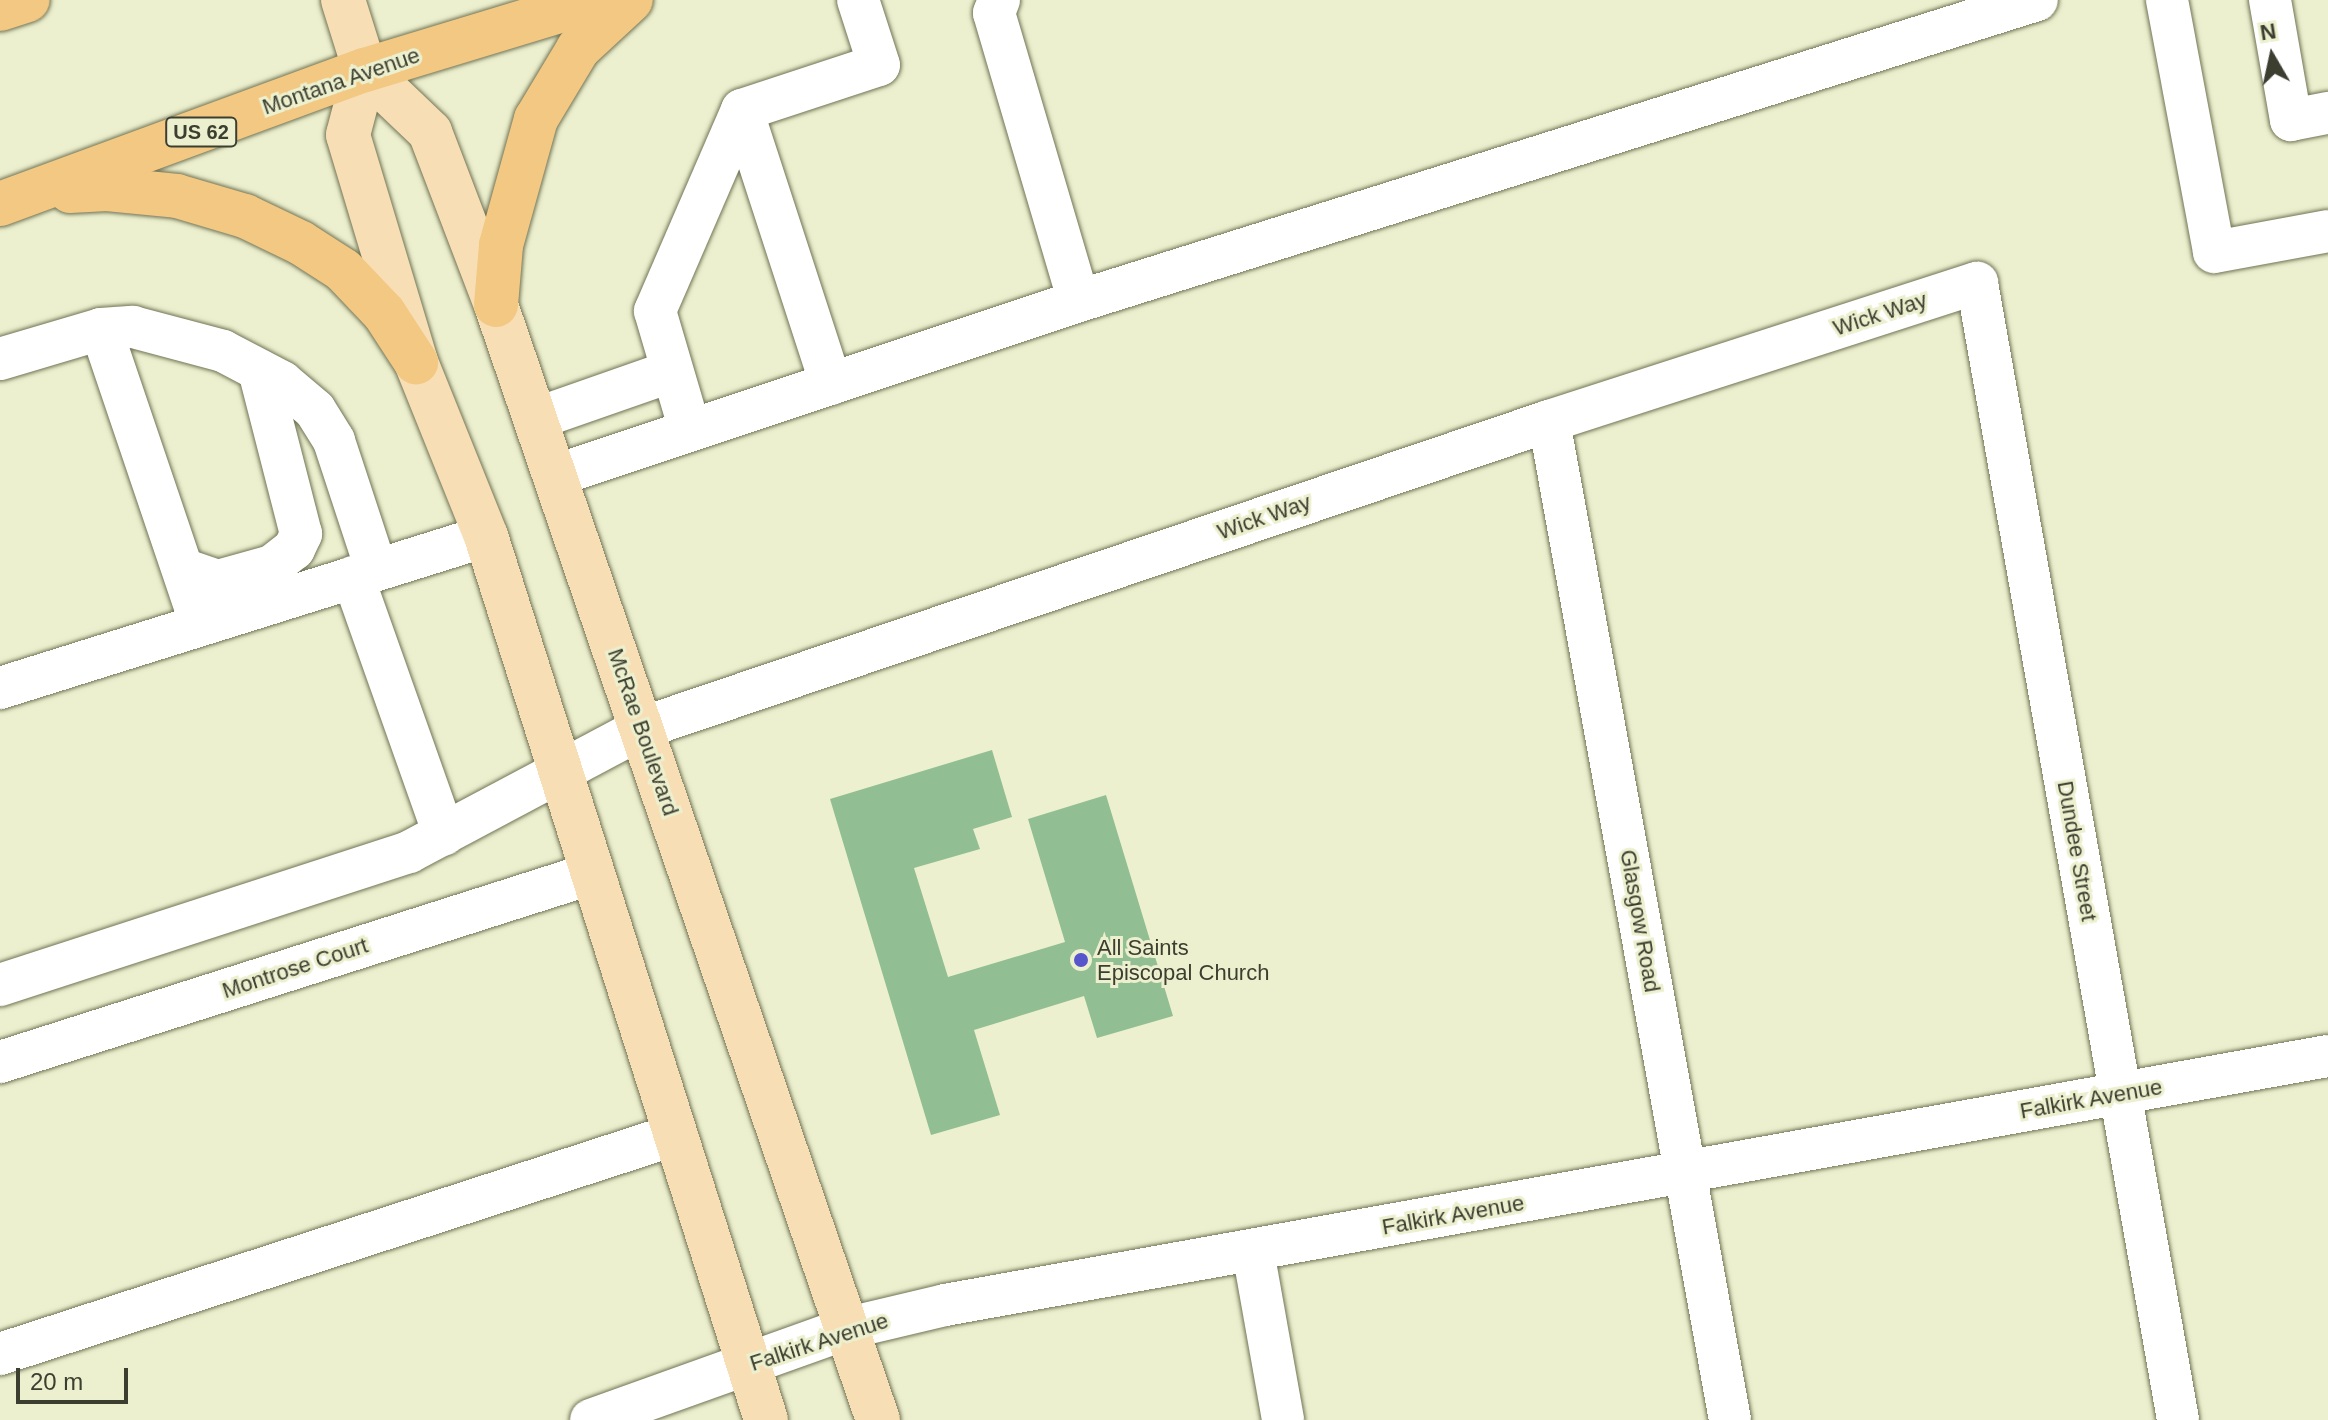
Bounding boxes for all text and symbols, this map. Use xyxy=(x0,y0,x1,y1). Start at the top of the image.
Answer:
north arrow xyxy=(2232,16,2312,96)
text: N xyxy=(2258,18,2278,45)
street label: Montana Avenue xyxy=(258,42,424,120)
road number: US 62 xyxy=(165,116,237,148)
street label: Wick Way xyxy=(1830,286,1930,342)
street label: Wick Way xyxy=(1214,489,1314,545)
street label: McRae Boulevard xyxy=(602,645,684,819)
street label: Dundee Street xyxy=(2052,779,2102,923)
street label: Glasgow Road xyxy=(1614,848,1666,994)
street label: Montrose Court xyxy=(219,932,371,1004)
place label: All Saints Episcopal Church xyxy=(1097,934,1269,986)
marker: All Saints Episcopal Church xyxy=(1072,951,1090,969)
street label: Falkirk Avenue xyxy=(2017,1073,2165,1125)
street label: Falkirk Avenue xyxy=(1379,1189,1527,1241)
street label: Falkirk Avenue xyxy=(746,1307,892,1377)
scale bar xyxy=(20,1352,132,1402)
text: 20 m xyxy=(30,1368,83,1395)

